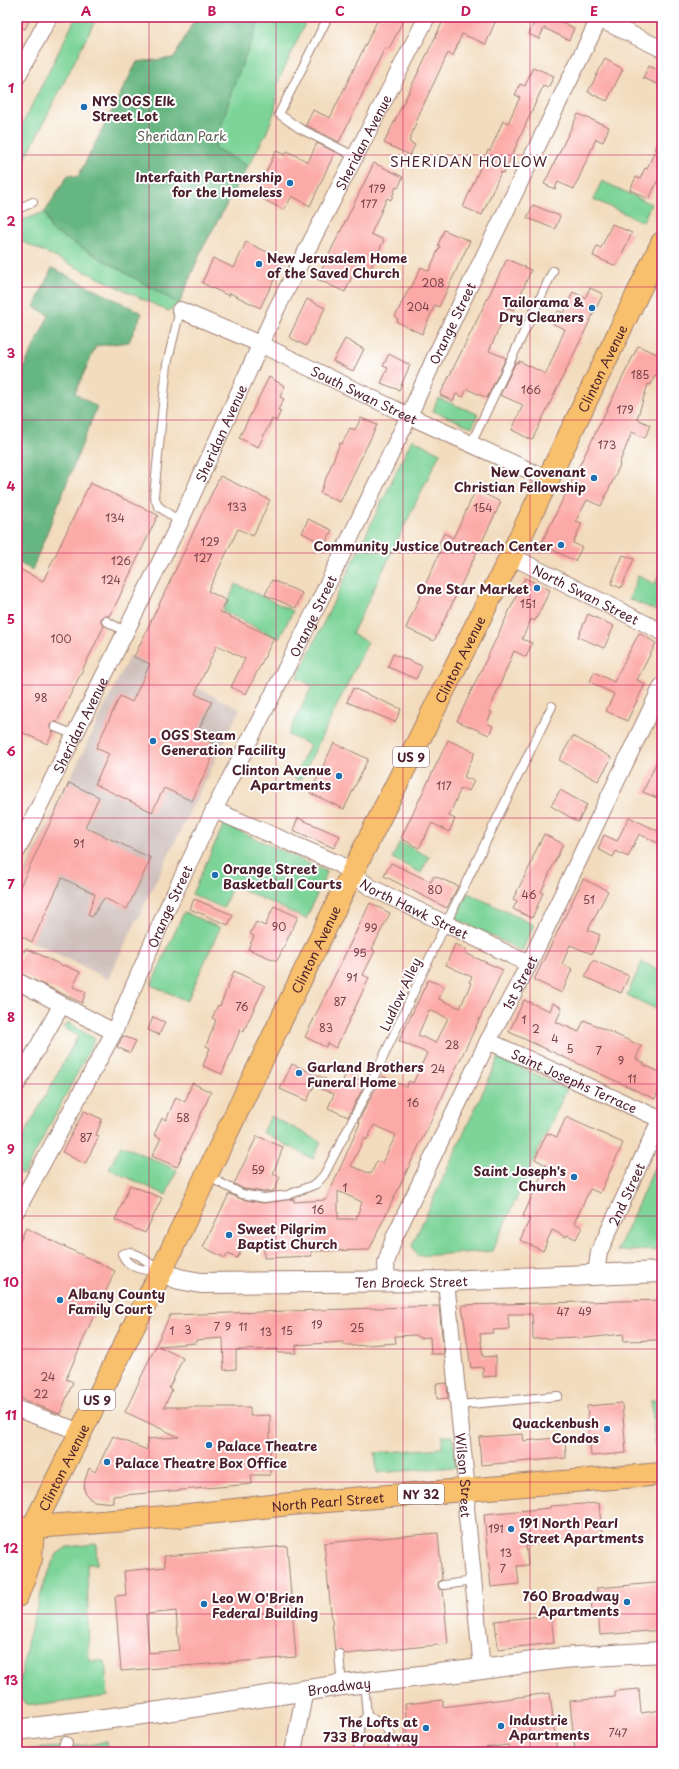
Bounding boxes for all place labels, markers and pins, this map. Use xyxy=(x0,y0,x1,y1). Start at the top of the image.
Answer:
place label: NYS OGS Elk Street Lot xyxy=(92,91,176,125)
marker: NYS OGS Elk Street Lot xyxy=(79,102,89,112)
place label: Interfaith Partnership for the Homeless xyxy=(135,167,282,201)
marker: Interfaith Partnership for the Homeless xyxy=(285,178,295,188)
place label: New Jerusalem Home of the Saved Church xyxy=(267,248,407,282)
marker: New Jerusalem Home of the Saved Church xyxy=(254,259,264,269)
place label: Tailorama & Dry Cleaners xyxy=(499,292,584,326)
marker: Tailorama & Dry Cleaners xyxy=(587,303,597,313)
place label: New Covenant Christian Fellowship xyxy=(454,462,586,496)
marker: New Covenant Christian Fellowship xyxy=(589,473,599,483)
place label: Community Justice Outreach Center xyxy=(313,536,553,555)
marker: Community Justice Outreach Center xyxy=(556,540,566,550)
place label: One Star Market xyxy=(417,579,529,598)
marker: One Star Market xyxy=(532,583,542,593)
place label: OGS Steam Generation Facility xyxy=(161,725,286,759)
marker: OGS Steam Generation Facility xyxy=(148,736,158,746)
place label: Clinton Avenue Apartments xyxy=(232,760,331,794)
marker: Clinton Avenue Apartments xyxy=(334,771,344,781)
place label: Orange Street Basketball Courts xyxy=(223,859,342,893)
marker: Orange Street Basketball Courts xyxy=(210,870,220,880)
place label: Garland Brothers Funeral Home xyxy=(307,1057,424,1091)
marker: Garland Brothers Funeral Home xyxy=(294,1068,304,1078)
place label: Saint Joseph's Church xyxy=(473,1161,566,1195)
marker: Saint Joseph's Church xyxy=(569,1172,579,1182)
place label: Sweet Pilgrim Baptist Church xyxy=(237,1219,338,1253)
marker: Sweet Pilgrim Baptist Church xyxy=(224,1230,234,1240)
place label: Albany County Family Court xyxy=(67,1284,165,1318)
marker: Albany County Family Court xyxy=(55,1295,65,1305)
place label: Quackenbush Condos xyxy=(512,1413,599,1447)
marker: Quackenbush Condos xyxy=(602,1424,612,1434)
place label: Palace Theatre xyxy=(217,1436,317,1455)
marker: Palace Theatre xyxy=(204,1440,214,1450)
place label: Palace Theatre Box Office xyxy=(115,1453,287,1472)
marker: Palace Theatre Box Office xyxy=(102,1457,112,1467)
place label: 191 North Pearl Street Apartments xyxy=(519,1513,644,1547)
marker: 191 North Pearl Street Apartments xyxy=(506,1524,516,1534)
place label: 760 Broadway Apartments xyxy=(523,1586,619,1620)
place label: Leo W O'Brien Federal Building xyxy=(212,1588,318,1622)
marker: 760 Broadway Apartments xyxy=(622,1597,632,1607)
marker: Leo W O'Brien Federal Building xyxy=(199,1599,209,1609)
place label: Industrie Apartments xyxy=(509,1710,590,1744)
place label: The Lofts at 733 Broadway xyxy=(323,1712,418,1746)
marker: Industrie Apartments xyxy=(496,1721,506,1731)
marker: The Lofts at 733 Broadway xyxy=(421,1723,431,1733)

